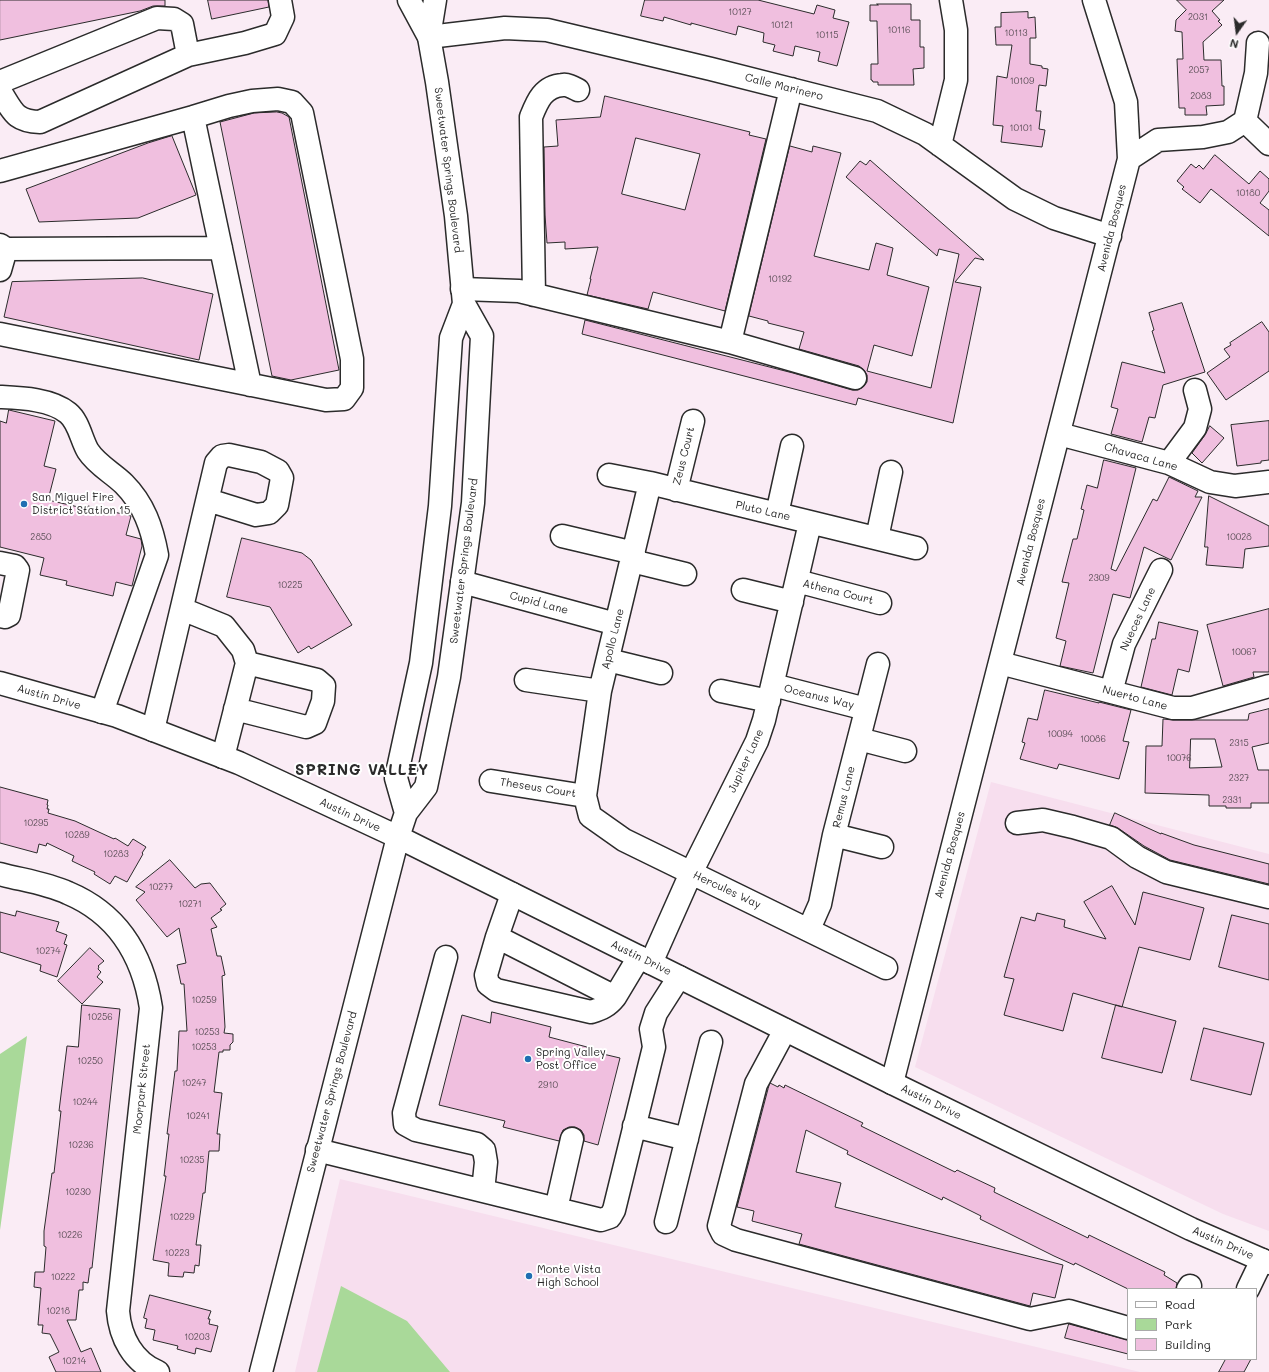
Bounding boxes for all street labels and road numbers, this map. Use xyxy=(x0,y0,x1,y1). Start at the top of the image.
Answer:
street label: Calle Marinero xyxy=(744,71,824,103)
street label: Sweetwater Springs Boulevard xyxy=(431,87,465,253)
street label: Avenida Bosques xyxy=(1095,183,1129,273)
street label: Zeus Court xyxy=(670,425,698,487)
street label: Chavaca Lane xyxy=(1103,440,1179,474)
street label: Sweetwater Springs Boulevard xyxy=(447,478,481,644)
street label: Avenida Bosques xyxy=(1014,497,1048,587)
street label: Pluto Lane xyxy=(734,498,792,524)
street label: Athena Court xyxy=(801,577,875,607)
street label: Nueces Lane xyxy=(1118,585,1158,653)
street label: Cupid Lane xyxy=(508,589,570,617)
street label: Apollo Lane xyxy=(599,607,627,671)
street label: Austin Drive xyxy=(16,682,82,712)
street label: Oceanus Way xyxy=(782,682,856,712)
street label: Nuerto Lane xyxy=(1101,683,1169,713)
street label: Jupiter Lane xyxy=(726,727,766,795)
street label: Remus Lane xyxy=(830,765,858,829)
street label: Theseus Court xyxy=(499,775,577,801)
street label: Austin Drive xyxy=(317,795,383,835)
street label: Avenida Bosques xyxy=(932,810,968,900)
street label: Hercules Way xyxy=(691,869,763,911)
street label: Austin Drive xyxy=(609,938,673,978)
street label: Sweetwater Springs Boulevard xyxy=(304,1010,360,1174)
street label: Moorpark Street xyxy=(131,1043,153,1135)
street label: Austin Drive xyxy=(899,1082,963,1122)
street label: Austin Drive xyxy=(1190,1224,1256,1262)

